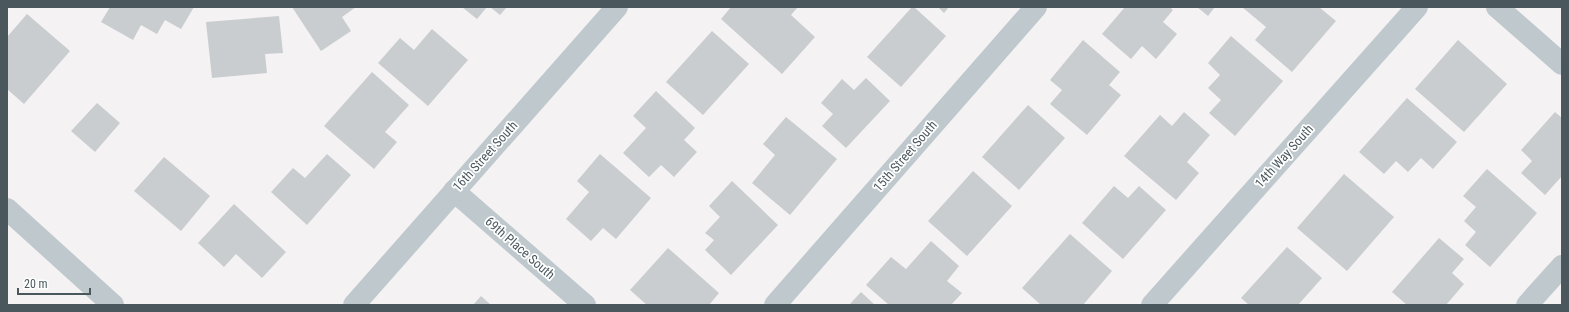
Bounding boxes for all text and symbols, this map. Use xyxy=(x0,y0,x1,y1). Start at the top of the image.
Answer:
street label: 15th Street South xyxy=(870,117,940,195)
street label: 16th Street South xyxy=(450,118,520,194)
street label: 14th Way South xyxy=(1252,121,1316,191)
street label: 69th Place South xyxy=(482,214,558,282)
scale bar xyxy=(18,270,90,296)
text: 20 m xyxy=(24,277,48,291)

